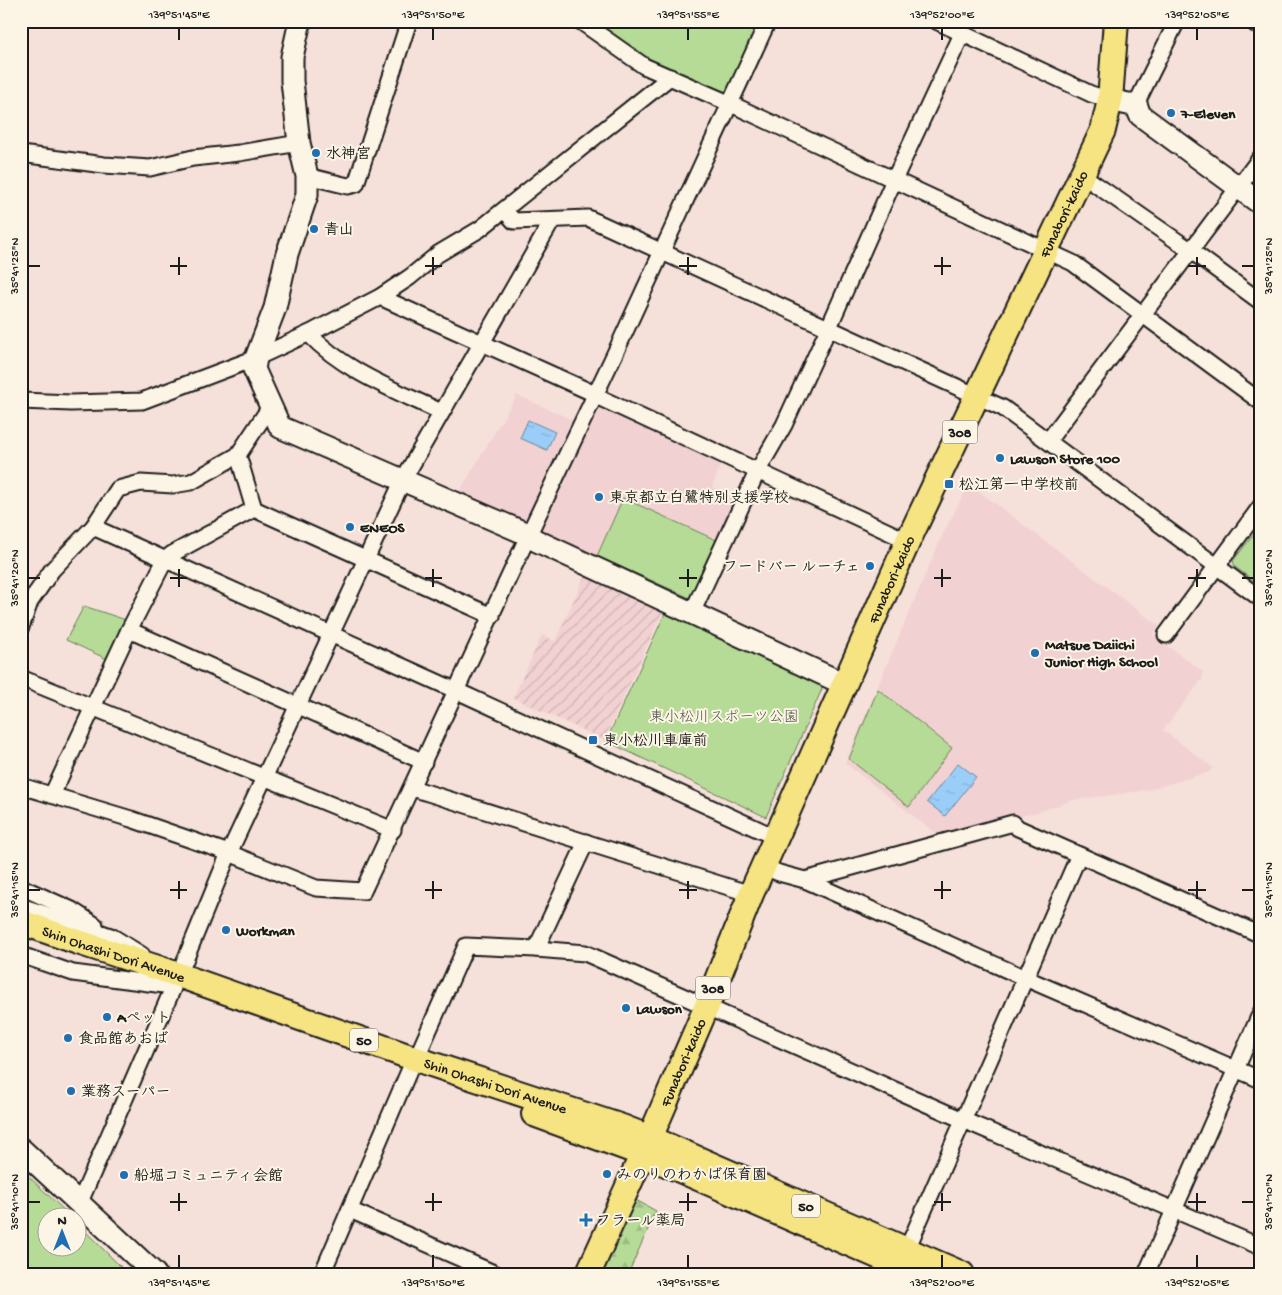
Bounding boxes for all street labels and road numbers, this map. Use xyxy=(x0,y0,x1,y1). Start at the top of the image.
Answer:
street label: Funabori-kaido xyxy=(1036,168,1093,262)
road number: 308 xyxy=(942,421,978,444)
street label: Funabori-kaido xyxy=(865,533,920,628)
street label: Shin Ohashi Dori Avenue xyxy=(39,923,187,988)
road number: 308 xyxy=(696,976,730,1000)
street label: Funabori-kaido xyxy=(657,1016,711,1111)
road number: 50 xyxy=(350,1028,378,1052)
street label: Shin Ohashi Dori Avenue xyxy=(421,1055,569,1119)
road number: 50 xyxy=(792,1194,820,1218)

